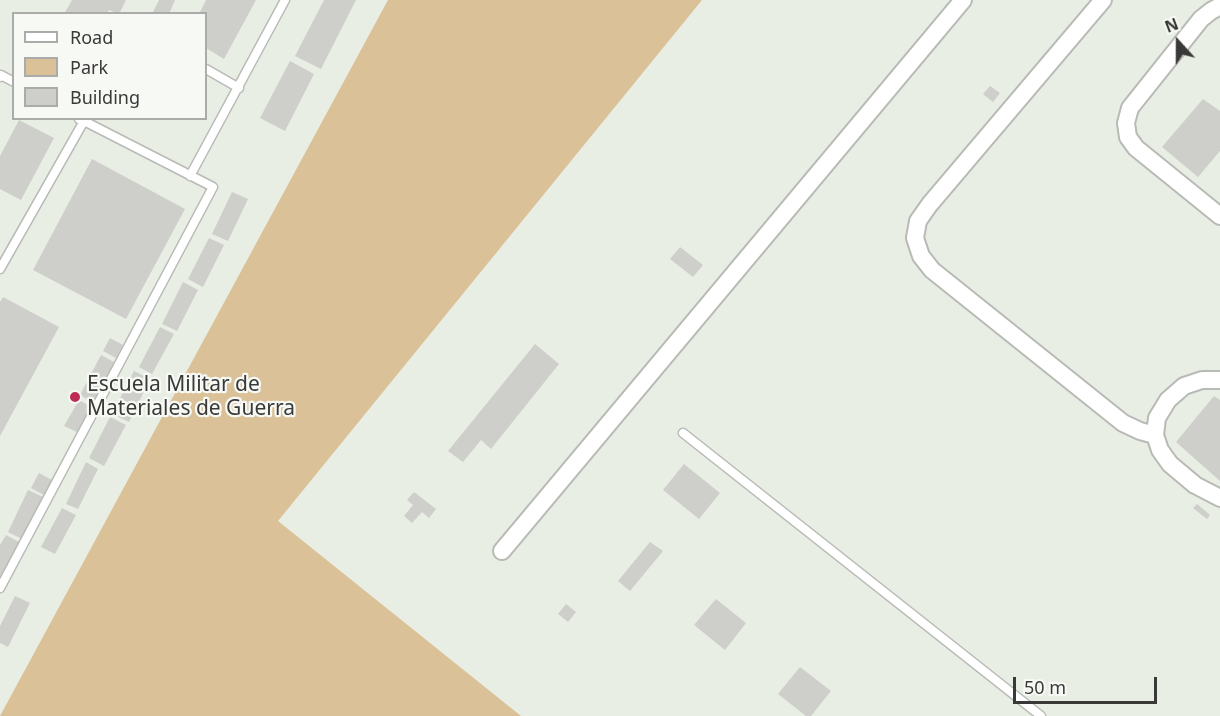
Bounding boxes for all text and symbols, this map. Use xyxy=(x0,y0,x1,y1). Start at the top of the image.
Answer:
legend xyxy=(12,12,207,120)
north arrow xyxy=(1148,12,1208,72)
text: N xyxy=(1162,13,1182,38)
text: Road xyxy=(70,25,113,49)
text: Park xyxy=(70,55,108,79)
text: Building xyxy=(70,85,140,109)
place label: Escuela Militar de Materiales de Guerra xyxy=(87,372,295,422)
marker: Escuela Militar de Materiales de Guerra xyxy=(68,390,82,404)
scale bar xyxy=(1016,665,1160,703)
text: 50 m xyxy=(1024,675,1066,699)

